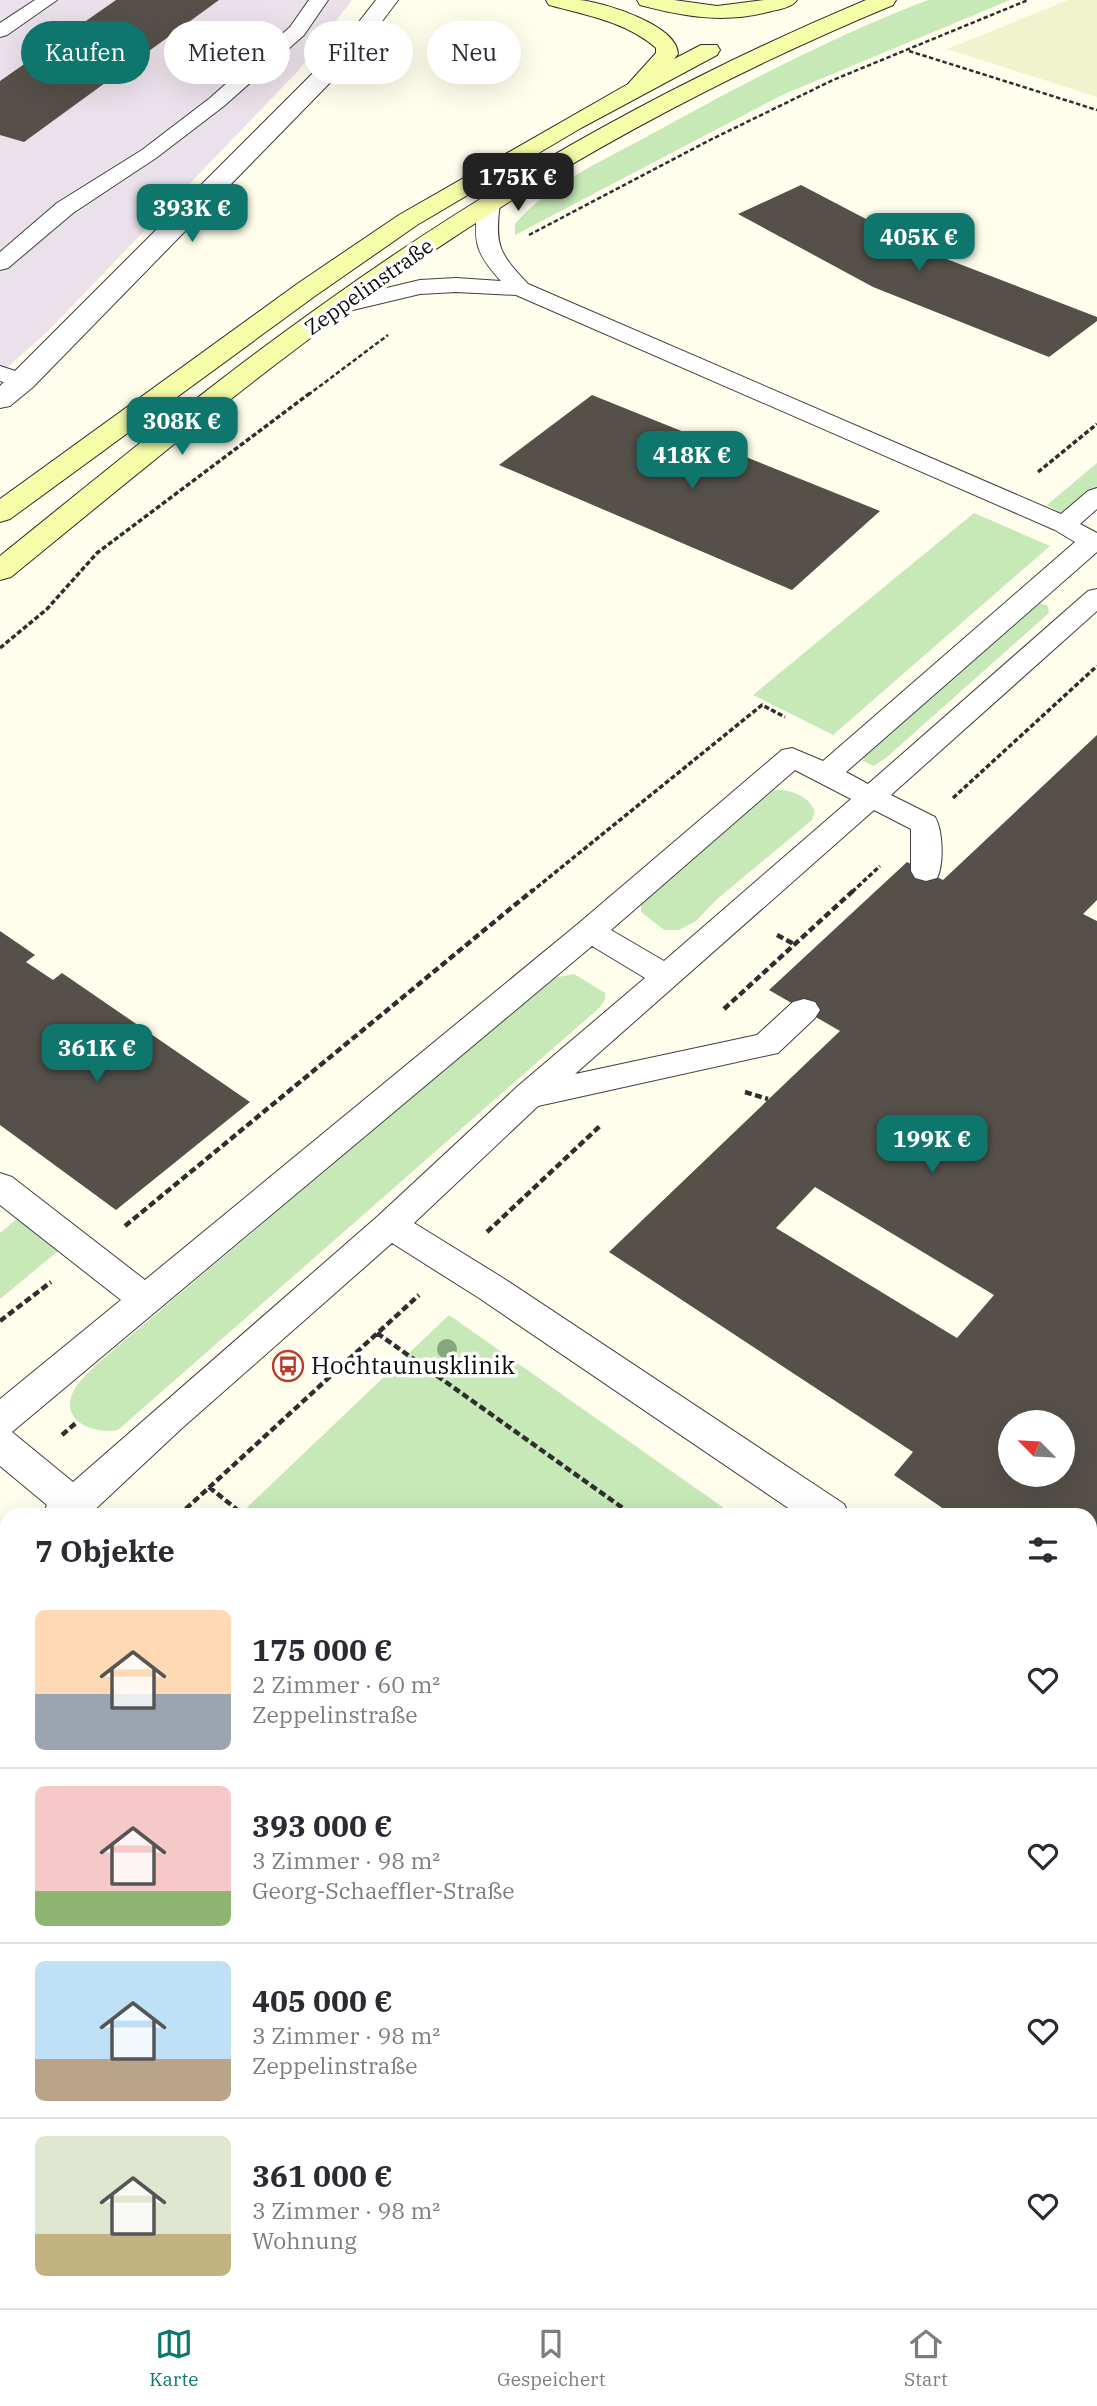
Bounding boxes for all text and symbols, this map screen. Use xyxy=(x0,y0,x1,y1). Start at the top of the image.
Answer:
chip: Kaufen xyxy=(21,21,150,84)
chip: Mieten xyxy=(164,21,290,84)
chip: Filter xyxy=(304,21,413,84)
chip: Neu xyxy=(427,21,521,84)
pin: 175K € xyxy=(461,154,575,213)
text: 175K € xyxy=(479,161,557,191)
pin: 393K € xyxy=(135,184,249,244)
text: 393K € xyxy=(153,192,231,222)
pin: 405K € xyxy=(862,214,976,273)
text: 405K € xyxy=(880,221,958,251)
street label: Zeppelinstraße xyxy=(299,231,438,341)
pin: 308K € xyxy=(125,398,239,457)
text: 308K € xyxy=(143,405,221,435)
pin: 418K € xyxy=(635,432,749,491)
text: 418K € xyxy=(653,439,731,469)
pin: 361K € xyxy=(40,1024,154,1084)
text: 361K € xyxy=(58,1032,136,1062)
pin: 199K € xyxy=(875,1116,989,1175)
text: 199K € xyxy=(893,1123,971,1153)
bus stop icon: Hochtaunusklinik xyxy=(271,1349,305,1383)
place label: Hochtaunusklinik xyxy=(311,1349,515,1381)
north arrow xyxy=(998,1410,1074,1488)
map controls xyxy=(998,1410,1075,1487)
text: 7 Objekte xyxy=(35,1531,175,1570)
icon: filters xyxy=(1024,1531,1062,1569)
text: 175 000 € xyxy=(252,1630,393,1669)
icon: home xyxy=(91,1638,175,1722)
icon: heart xyxy=(1024,1661,1062,1699)
text: 2 Zimmer · 60 m² xyxy=(252,1669,440,1699)
text: Zeppelinstraße xyxy=(252,1699,417,1729)
text: 393 000 € xyxy=(252,1806,393,1845)
icon: home xyxy=(91,1814,175,1898)
icon: heart xyxy=(1024,1837,1062,1875)
text: 3 Zimmer · 98 m² xyxy=(252,1845,440,1875)
text: Georg-Schaeffler-Straße xyxy=(252,1875,515,1905)
text: 405 000 € xyxy=(252,1981,393,2020)
icon: home xyxy=(91,1989,175,2073)
icon: heart xyxy=(1024,2012,1062,2050)
text: 3 Zimmer · 98 m² xyxy=(252,2020,440,2050)
text: Zeppelinstraße xyxy=(252,2050,417,2080)
text: 361 000 € xyxy=(252,2156,393,2195)
icon: home xyxy=(91,2164,175,2248)
icon: heart xyxy=(1024,2187,1062,2225)
text: 3 Zimmer · 98 m² xyxy=(252,2195,440,2225)
text: Wohnung xyxy=(252,2225,357,2255)
tab: Karte xyxy=(149,2325,198,2391)
tab: Gespeichert xyxy=(497,2325,605,2391)
tab: Start xyxy=(904,2325,948,2391)

